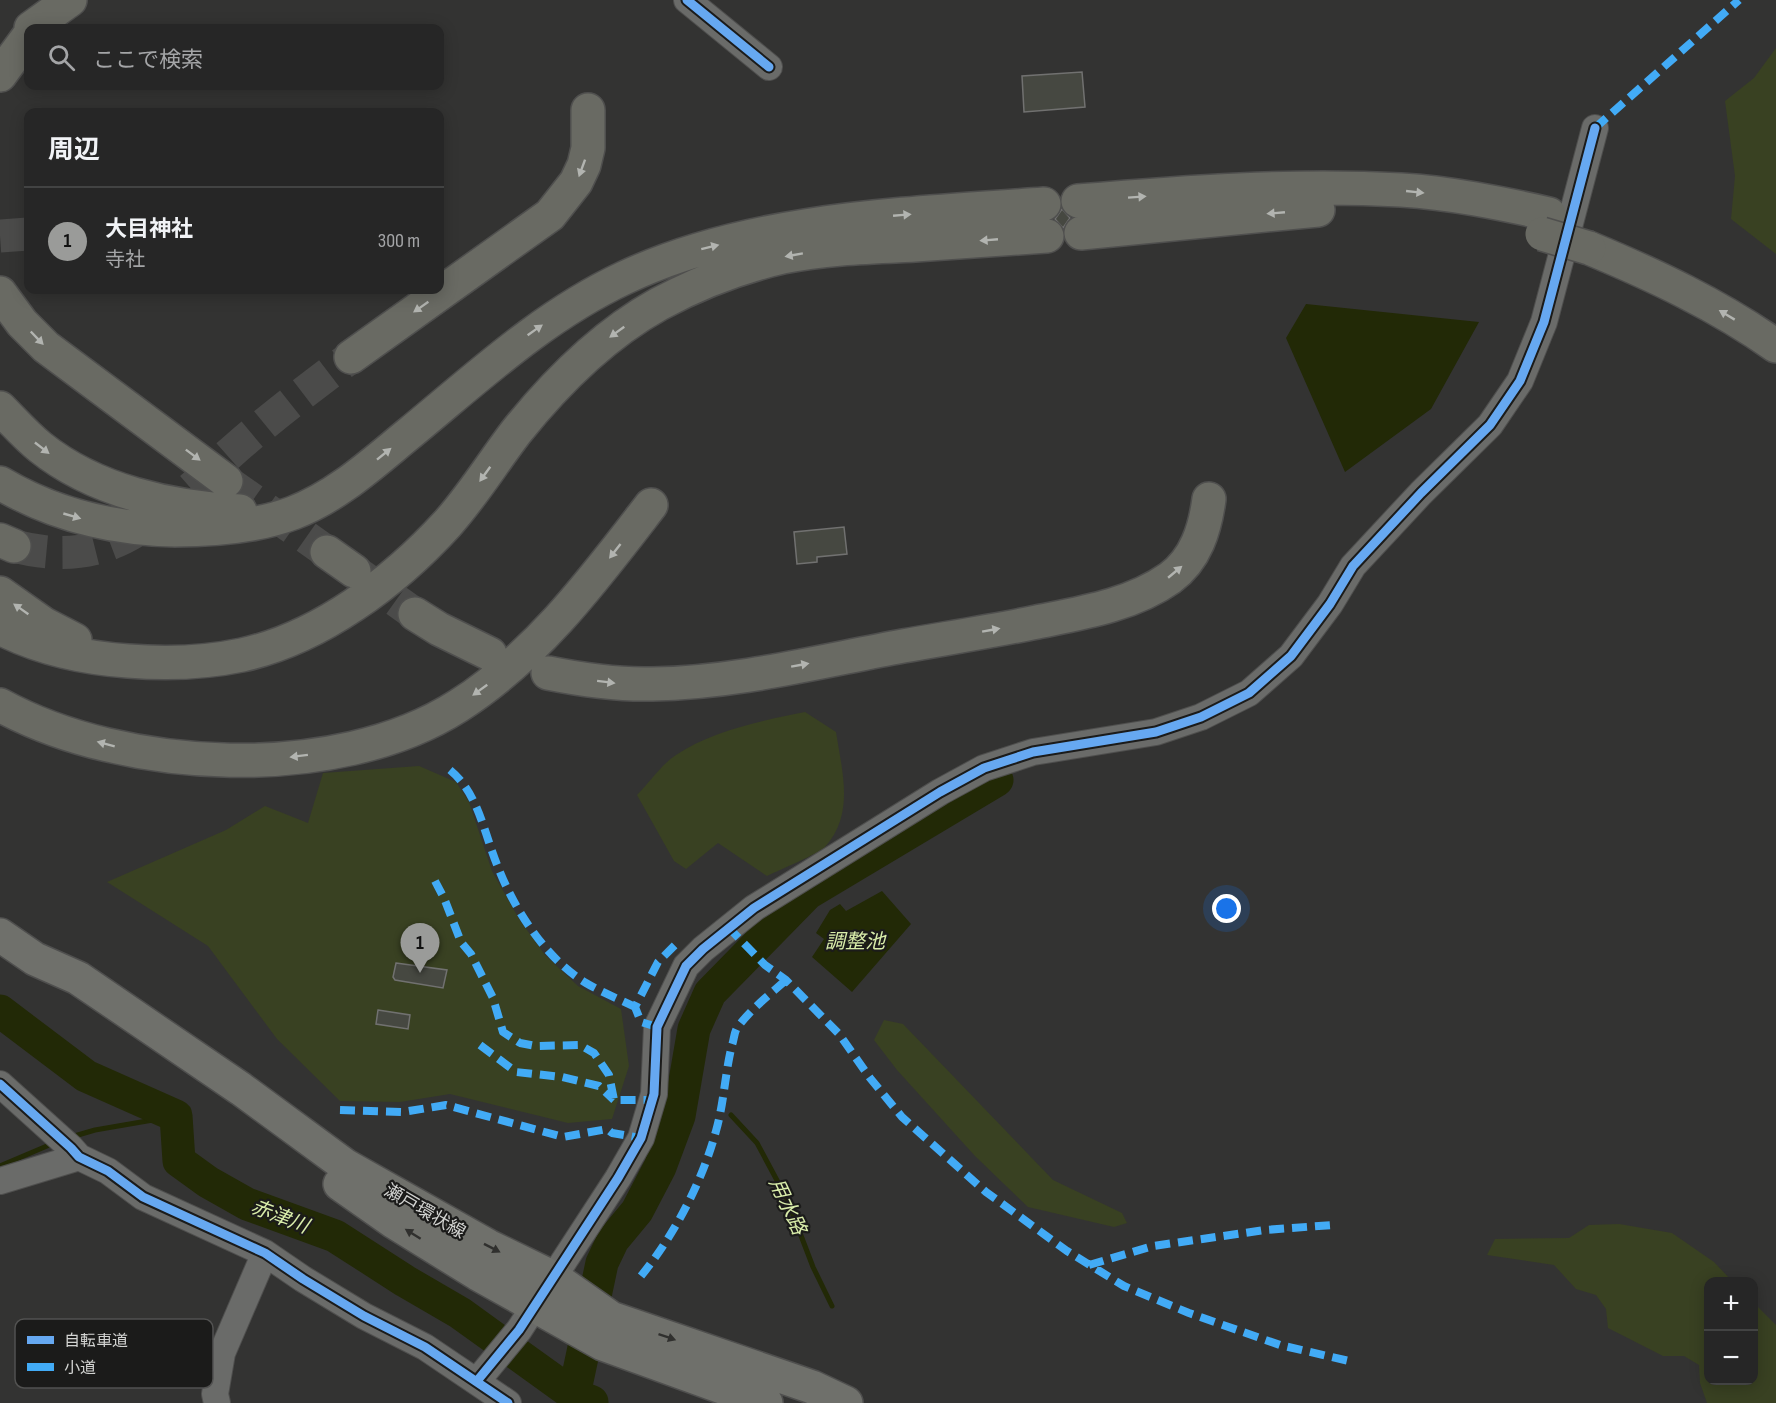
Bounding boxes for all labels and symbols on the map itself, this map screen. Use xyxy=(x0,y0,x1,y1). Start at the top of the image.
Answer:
one-way arrow xyxy=(576,159,586,177)
one-way arrow xyxy=(1406,187,1425,197)
one-way arrow xyxy=(1127,192,1146,201)
one-way arrow xyxy=(1266,208,1285,218)
one-way arrow xyxy=(893,210,912,220)
one-way arrow xyxy=(979,236,998,245)
one-way arrow xyxy=(701,241,719,251)
one-way arrow xyxy=(785,251,804,260)
one-way arrow xyxy=(414,301,430,313)
one-way arrow xyxy=(1719,309,1735,320)
one-way arrow xyxy=(528,325,543,337)
one-way arrow xyxy=(610,326,626,338)
one-way arrow xyxy=(30,331,44,346)
one-way arrow xyxy=(35,441,50,453)
one-way arrow xyxy=(377,448,392,460)
one-way arrow xyxy=(185,449,200,461)
one-way arrow xyxy=(479,466,491,482)
one-way arrow xyxy=(63,512,81,521)
one-way arrow xyxy=(609,543,622,559)
one-way arrow xyxy=(1167,566,1183,579)
one-way arrow xyxy=(13,603,29,615)
one-way arrow xyxy=(982,626,1001,635)
one-way arrow xyxy=(790,660,809,669)
one-way arrow xyxy=(597,677,616,687)
one-way arrow xyxy=(472,684,487,696)
one-way arrow xyxy=(96,739,114,748)
one-way arrow xyxy=(289,751,308,761)
your location xyxy=(1212,894,1241,923)
pin: 1 xyxy=(400,924,440,973)
water label: 調整池 xyxy=(825,930,887,954)
water label: 用水路 xyxy=(764,1174,811,1240)
street label: 瀬戸環状線 xyxy=(381,1180,469,1243)
water label: 赤津川 xyxy=(247,1195,314,1240)
one-way arrow xyxy=(404,1228,421,1239)
one-way arrow xyxy=(483,1243,500,1253)
legend xyxy=(15,1319,213,1388)
text: 自転車道 xyxy=(64,1332,128,1351)
one-way arrow xyxy=(658,1333,676,1342)
text: 小道 xyxy=(64,1359,96,1378)

